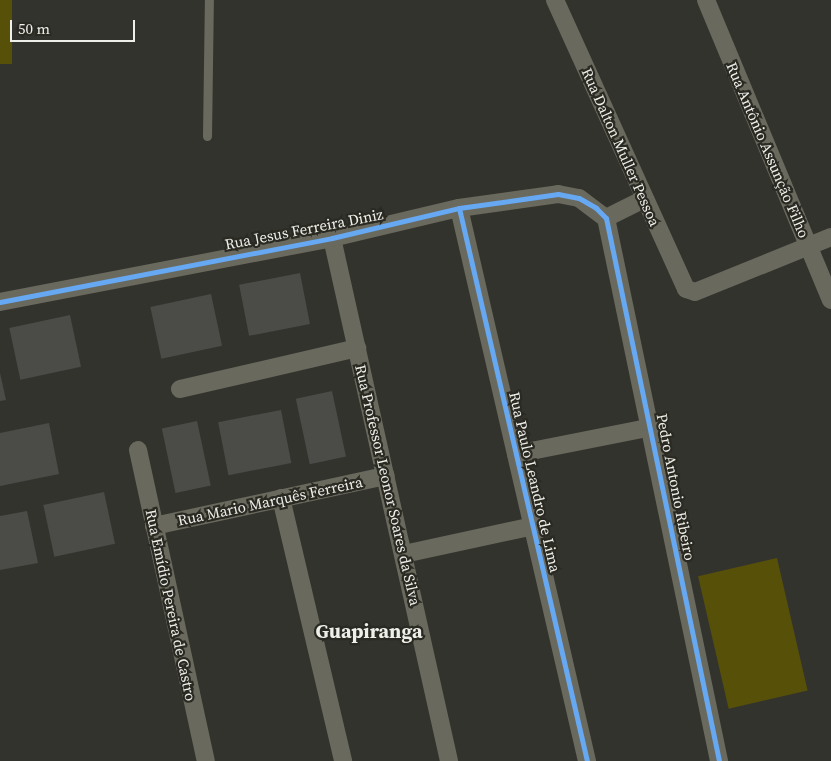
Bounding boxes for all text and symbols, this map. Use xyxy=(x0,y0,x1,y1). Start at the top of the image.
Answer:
scale bar xyxy=(12,10,138,42)
text: 50 m xyxy=(18,18,50,39)
street label: Rua Antônio Assunção Filho xyxy=(723,59,813,241)
street label: Rua Dalton Muller Pessoa xyxy=(578,65,664,229)
street label: Rua Jesus Ferreira Diniz xyxy=(223,205,385,253)
street label: Rua Professor Leonor Soares da Silva xyxy=(351,363,425,607)
street label: Rua Paulo Leandro de Lima xyxy=(505,390,565,574)
street label: Pedro Antonio Ribeiro xyxy=(653,412,699,562)
street label: Rua Mario Marquês Ferreira xyxy=(176,473,364,529)
street label: Rua Emídio Pereira de Castro xyxy=(142,507,200,703)
district label: Guapiranga xyxy=(315,619,423,643)

